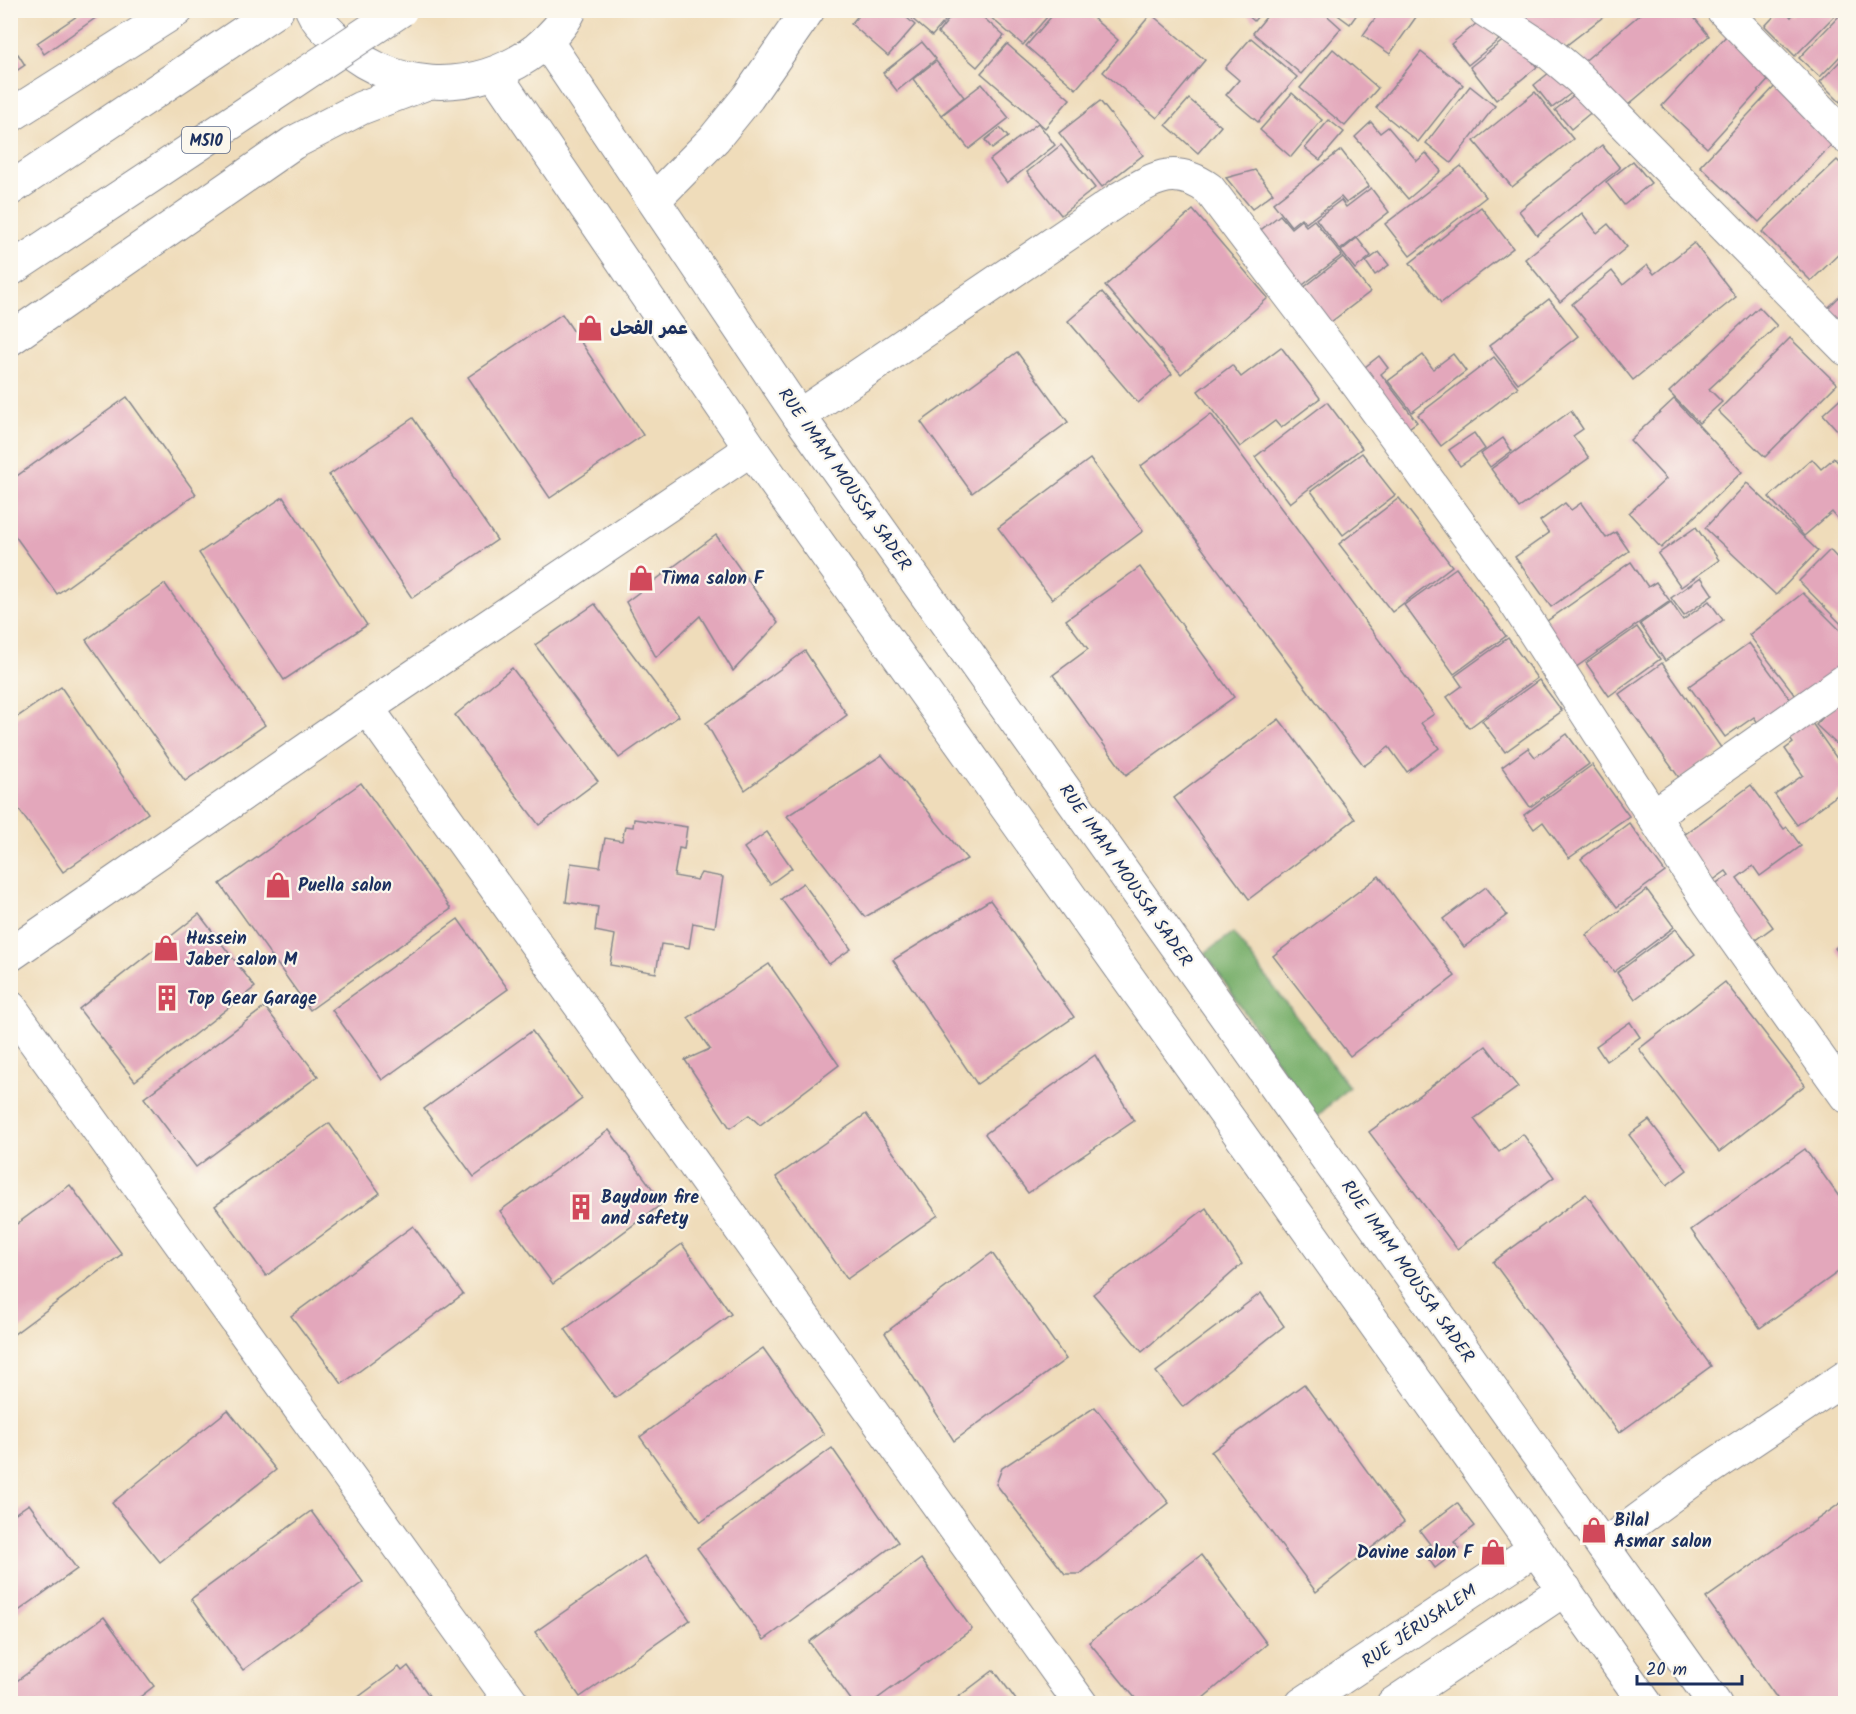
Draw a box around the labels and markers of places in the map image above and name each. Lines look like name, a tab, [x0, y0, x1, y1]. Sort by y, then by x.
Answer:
shop icon: عمر الفحل	[575, 313, 605, 343]
place label: عمر الفحل	[610, 315, 688, 344]
shop icon: Tima salon F	[626, 563, 656, 593]
place label: Tima salon F	[661, 565, 765, 594]
shop icon: Puella salon	[263, 870, 293, 900]
place label: Puella salon	[298, 872, 392, 901]
place label: Hussein Jaber salon M	[186, 925, 298, 975]
shop icon: Hussein Jaber salon M	[151, 933, 181, 963]
building icon: Top Gear Garage	[152, 983, 182, 1013]
place label: Top Gear Garage	[187, 985, 317, 1014]
place label: Baydoun fire and safety	[601, 1184, 699, 1234]
building icon: Baydoun fire and safety	[566, 1192, 596, 1222]
place label: Bilal Asmar salon	[1614, 1507, 1712, 1557]
shop icon: Bilal Asmar salon	[1579, 1515, 1609, 1545]
shop icon: Davine salon F	[1478, 1537, 1508, 1567]
place label: Davine salon F	[1357, 1539, 1474, 1568]

